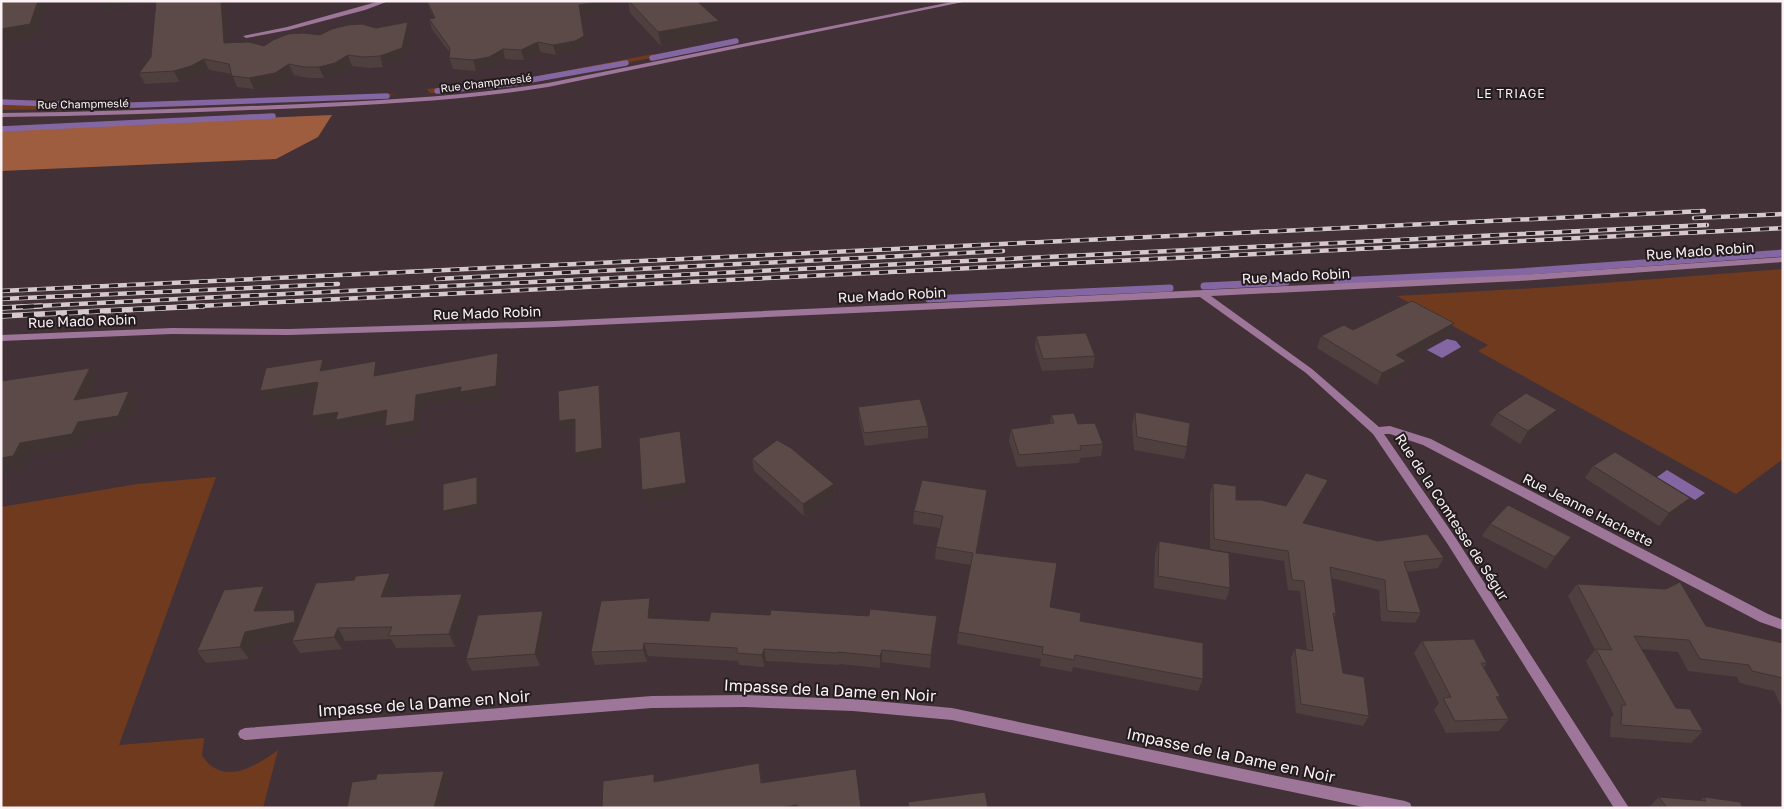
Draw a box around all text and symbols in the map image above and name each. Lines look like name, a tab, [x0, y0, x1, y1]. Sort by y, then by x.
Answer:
street label: Rue Champmeslé	[440, 70, 532, 95]
district label: LE TRIAGE	[1476, 86, 1546, 101]
street label: Rue Champmeslé	[37, 96, 129, 111]
street label: Rue Mado Robin	[1645, 238, 1755, 263]
street label: Rue Mado Robin	[1241, 264, 1351, 287]
street label: Rue Mado Robin	[837, 283, 947, 306]
street label: Rue Mado Robin	[432, 302, 542, 323]
street label: Rue Mado Robin	[27, 310, 137, 331]
street label: Rue de la Comtesse de Ségur	[1392, 430, 1513, 604]
street label: Rue Jeanne Hachette	[1520, 469, 1656, 550]
street label: Impasse de la Dame en Noir	[723, 674, 937, 706]
street label: Impasse de la Dame en Noir	[317, 686, 531, 720]
street label: Impasse de la Dame en Noir	[1125, 723, 1337, 787]

